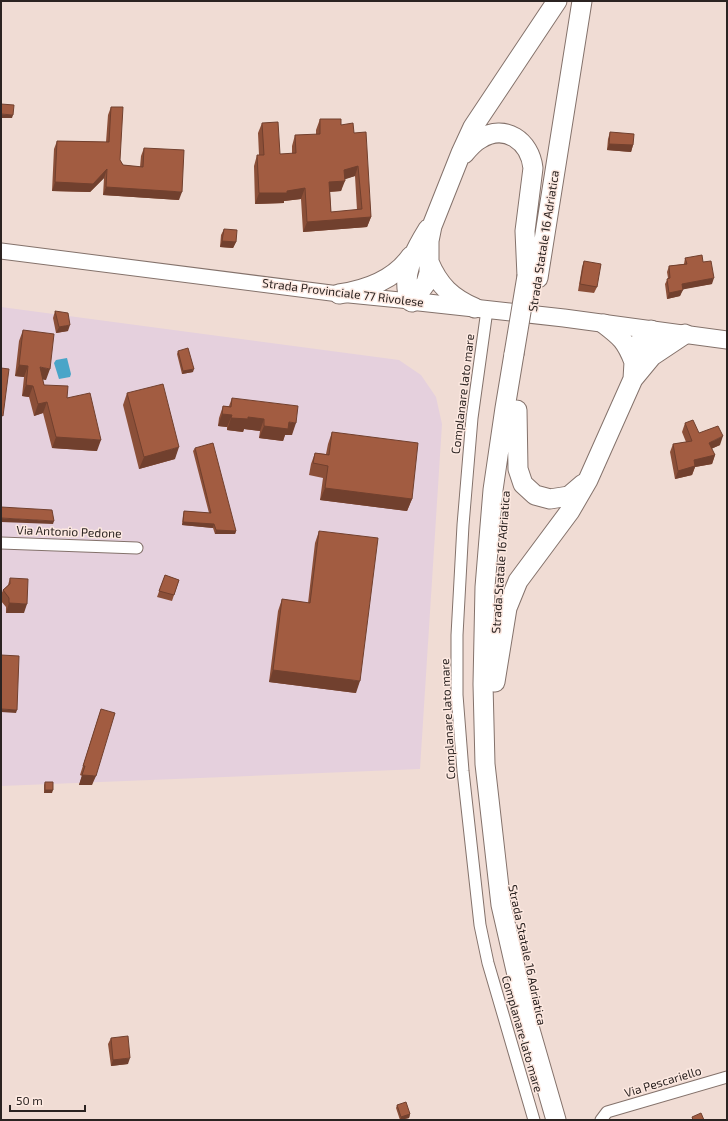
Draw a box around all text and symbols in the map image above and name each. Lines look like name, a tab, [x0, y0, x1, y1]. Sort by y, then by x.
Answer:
street label: Strada Statale 16 Adriatica	[525, 169, 561, 313]
street label: Strada Provinciale 77 Rivolese	[262, 275, 425, 309]
street label: Complanare lato mare	[448, 333, 476, 455]
street label: Strada Statale 16 Adriatica	[488, 490, 512, 634]
street label: Via Antonio Pedone	[16, 522, 122, 540]
street label: Complanare lato mare	[437, 658, 457, 780]
street label: Strada Statale 16 Adriatica	[506, 883, 550, 1026]
street label: Complanare lato mare	[500, 974, 546, 1094]
street label: Via Pescariello	[623, 1063, 703, 1099]
scale bar	[10, 1087, 85, 1113]
text: 50 m	[16, 1093, 43, 1107]

